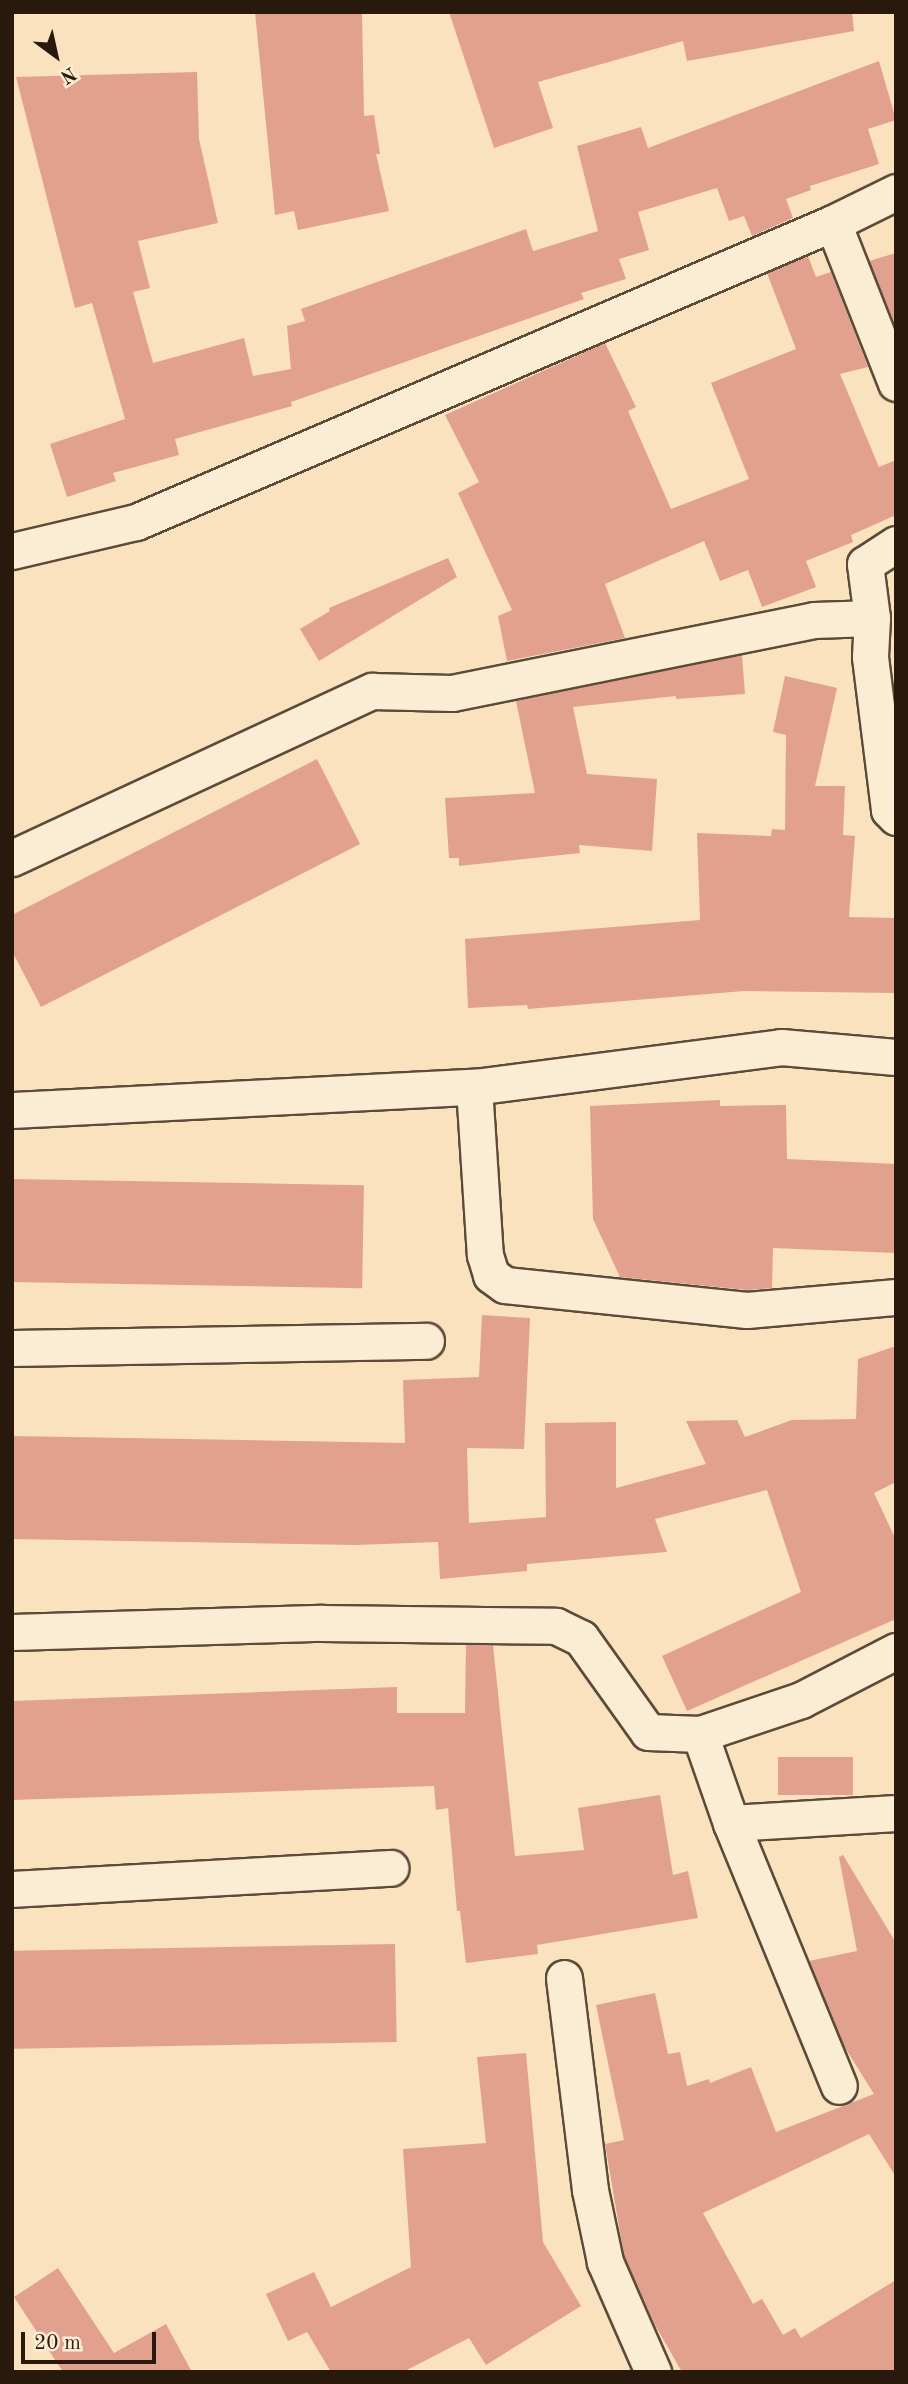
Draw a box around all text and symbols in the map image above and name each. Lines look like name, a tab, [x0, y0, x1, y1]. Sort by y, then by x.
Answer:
north arrow	[21, 21, 91, 91]
text: N	[56, 62, 79, 86]
scale bar	[24, 2318, 159, 2362]
text: 20 m	[34, 2333, 81, 2354]

